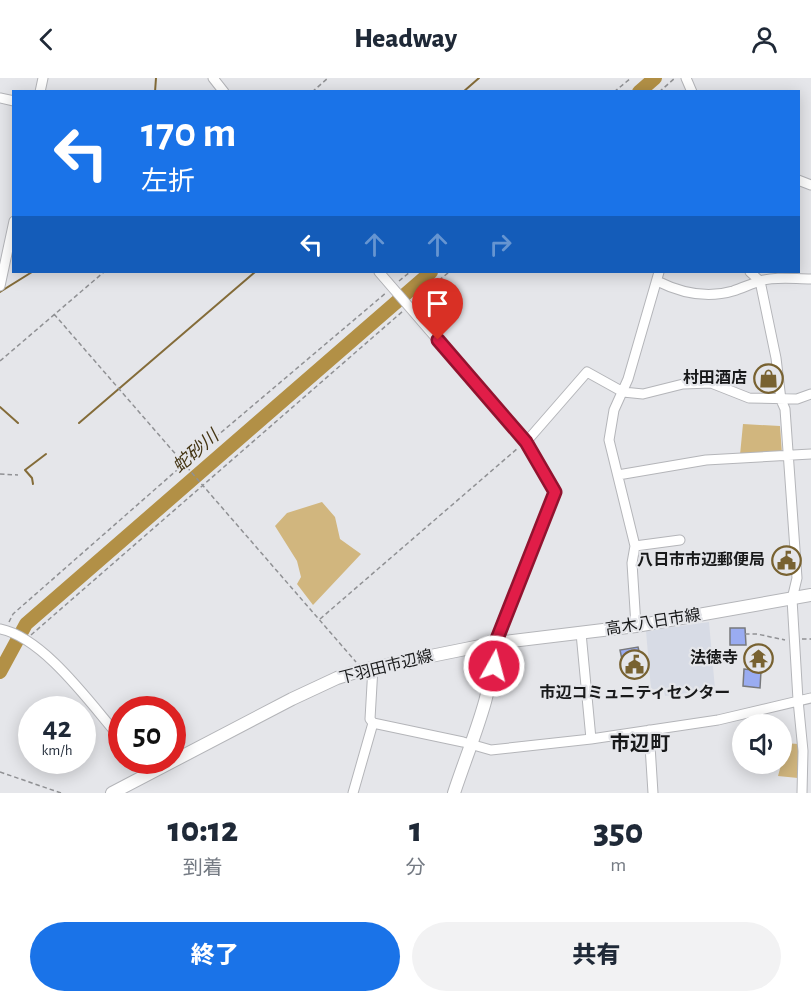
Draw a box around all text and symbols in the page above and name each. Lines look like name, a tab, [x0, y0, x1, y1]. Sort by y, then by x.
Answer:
icon: back	[30, 23, 63, 56]
icon: person	[748, 23, 781, 56]
text: Headway	[354, 25, 457, 52]
text: 170 m	[141, 112, 236, 154]
icon: left	[42, 114, 120, 192]
text: 左折	[141, 168, 195, 195]
icon: left	[295, 228, 328, 261]
icon: ahead	[358, 228, 391, 261]
icon: ahead	[421, 228, 454, 261]
icon: right	[484, 228, 517, 261]
pin	[412, 278, 463, 340]
icon: arrive	[421, 287, 454, 320]
shop icon: 村田酒店	[752, 362, 784, 394]
place label: 村田酒店	[683, 368, 747, 386]
water label: 蛇砂川	[168, 425, 224, 477]
public building icon: 八日市市辺郵便局	[770, 544, 802, 576]
place label: 八日市市辺郵便局	[637, 551, 765, 568]
street label: 高木八日市線	[604, 606, 702, 637]
position arrow	[462, 634, 526, 698]
temple icon: 法徳寺	[743, 642, 775, 674]
street label: 下羽田市辺線	[337, 647, 435, 686]
public building icon: 市辺コミュニティセンター	[619, 649, 651, 681]
place label: 法徳寺	[690, 649, 738, 666]
place label: 市辺コミュニティセンター	[539, 684, 731, 701]
speed limit sign: 50	[108, 696, 186, 774]
text: 42	[42, 713, 72, 743]
map controls	[732, 714, 792, 774]
button: sound	[732, 714, 792, 774]
district label: 市辺町	[610, 733, 670, 754]
text: km/h	[42, 743, 72, 758]
text: 10:12	[168, 812, 238, 848]
text: 1	[409, 812, 422, 848]
text: 350	[593, 814, 643, 850]
text: m	[610, 855, 626, 875]
text: 到着	[183, 858, 223, 878]
text: 分	[406, 858, 426, 878]
button: 終了	[30, 922, 400, 991]
button: 共有	[412, 922, 781, 991]

